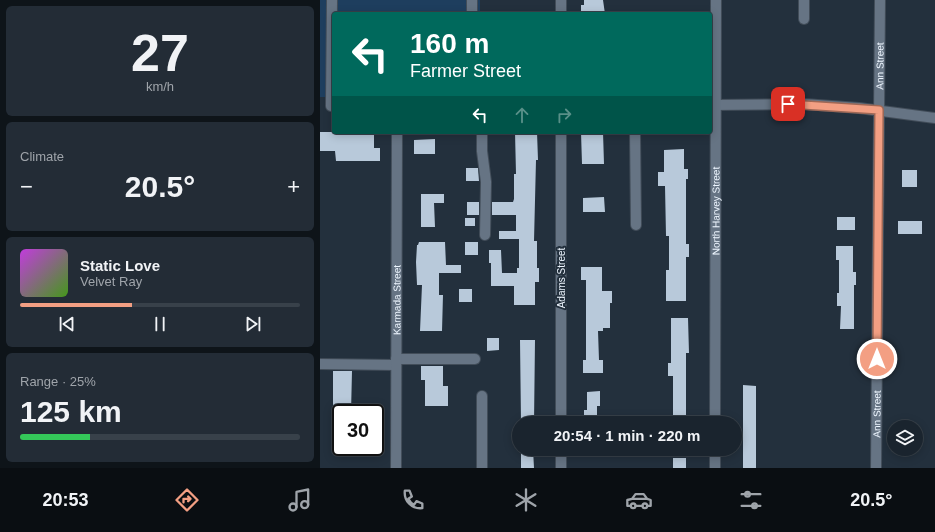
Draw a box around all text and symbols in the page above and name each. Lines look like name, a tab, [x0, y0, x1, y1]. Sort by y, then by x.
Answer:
text: 27	[131, 24, 189, 82]
icon: left	[344, 28, 396, 80]
text: 160 m	[410, 28, 489, 59]
street label: Ann Street	[874, 42, 885, 90]
text: Farmer Street	[410, 61, 521, 81]
text: km/h	[146, 79, 174, 94]
pin	[771, 87, 805, 121]
icon: arrive	[777, 93, 799, 115]
icon: left	[469, 104, 491, 126]
icon: ahead	[511, 104, 533, 126]
icon: right	[553, 104, 575, 126]
text: Climate	[20, 149, 64, 164]
street label: North Harvey Street	[710, 167, 721, 255]
text: 20.5°	[125, 170, 195, 203]
text: −	[20, 174, 33, 199]
text: +	[287, 174, 300, 199]
street label: Adams Street	[556, 247, 567, 308]
text: Static Love	[80, 257, 160, 274]
street label: Karmada Street	[391, 265, 402, 335]
text: Velvet Ray	[80, 274, 142, 289]
icon: previous	[56, 313, 78, 335]
icon: pause	[149, 313, 171, 335]
icon: next	[242, 313, 264, 335]
position arrow	[856, 338, 898, 380]
text: Range · 25%	[20, 374, 96, 389]
street label: Ann Street	[871, 390, 882, 438]
text: 125 km	[20, 395, 122, 428]
speed limit sign: 30	[332, 404, 384, 456]
map controls	[887, 420, 923, 456]
button: layers	[887, 420, 923, 456]
text: 20:54 · 1 min · 220 m	[554, 427, 700, 444]
icon: directions	[173, 486, 201, 514]
icon: music	[286, 486, 314, 514]
icon: phone	[399, 486, 427, 514]
icon: climate	[512, 486, 540, 514]
icon: car	[625, 486, 653, 514]
icon: filters	[737, 486, 765, 514]
text: 20:53	[42, 490, 88, 510]
text: 20.5°	[850, 490, 892, 510]

